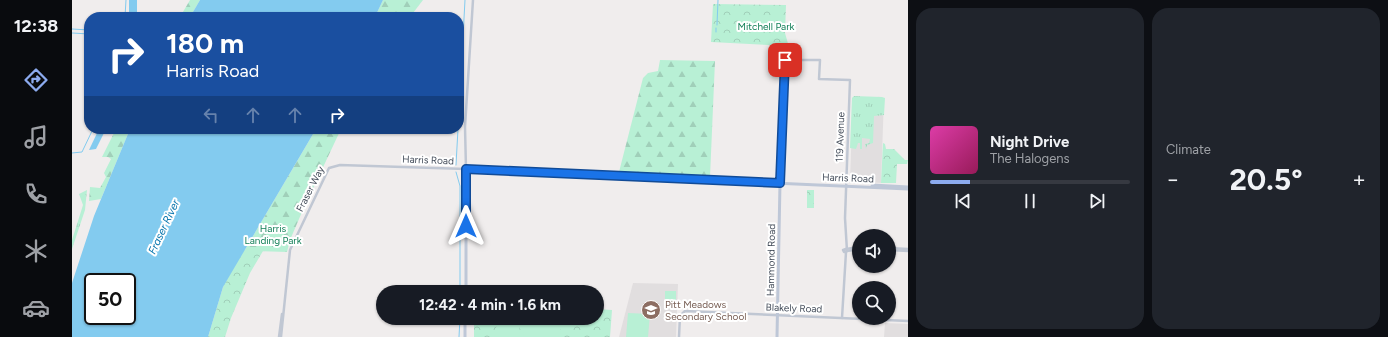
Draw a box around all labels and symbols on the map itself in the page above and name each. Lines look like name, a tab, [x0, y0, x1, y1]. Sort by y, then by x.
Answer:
park label: Mitchell Park	[738, 20, 795, 33]
pin	[768, 43, 802, 77]
street label: 119 Avenue	[833, 111, 847, 162]
street label: Harris Road	[402, 153, 454, 167]
street label: Fraser Way	[293, 163, 327, 214]
street label: Harris Road	[822, 171, 874, 185]
water label: Fraser River	[146, 197, 183, 256]
position arrow	[445, 205, 487, 247]
park label: Harris Landing Park	[245, 222, 302, 247]
street label: Hammond Road	[764, 224, 778, 296]
speed limit sign: 50	[84, 273, 136, 325]
place label: Pitt Meadows Secondary School	[665, 298, 746, 323]
school or university icon: Pitt Meadows Secondary School	[640, 299, 662, 321]
street label: Blakely Road	[766, 301, 823, 315]

